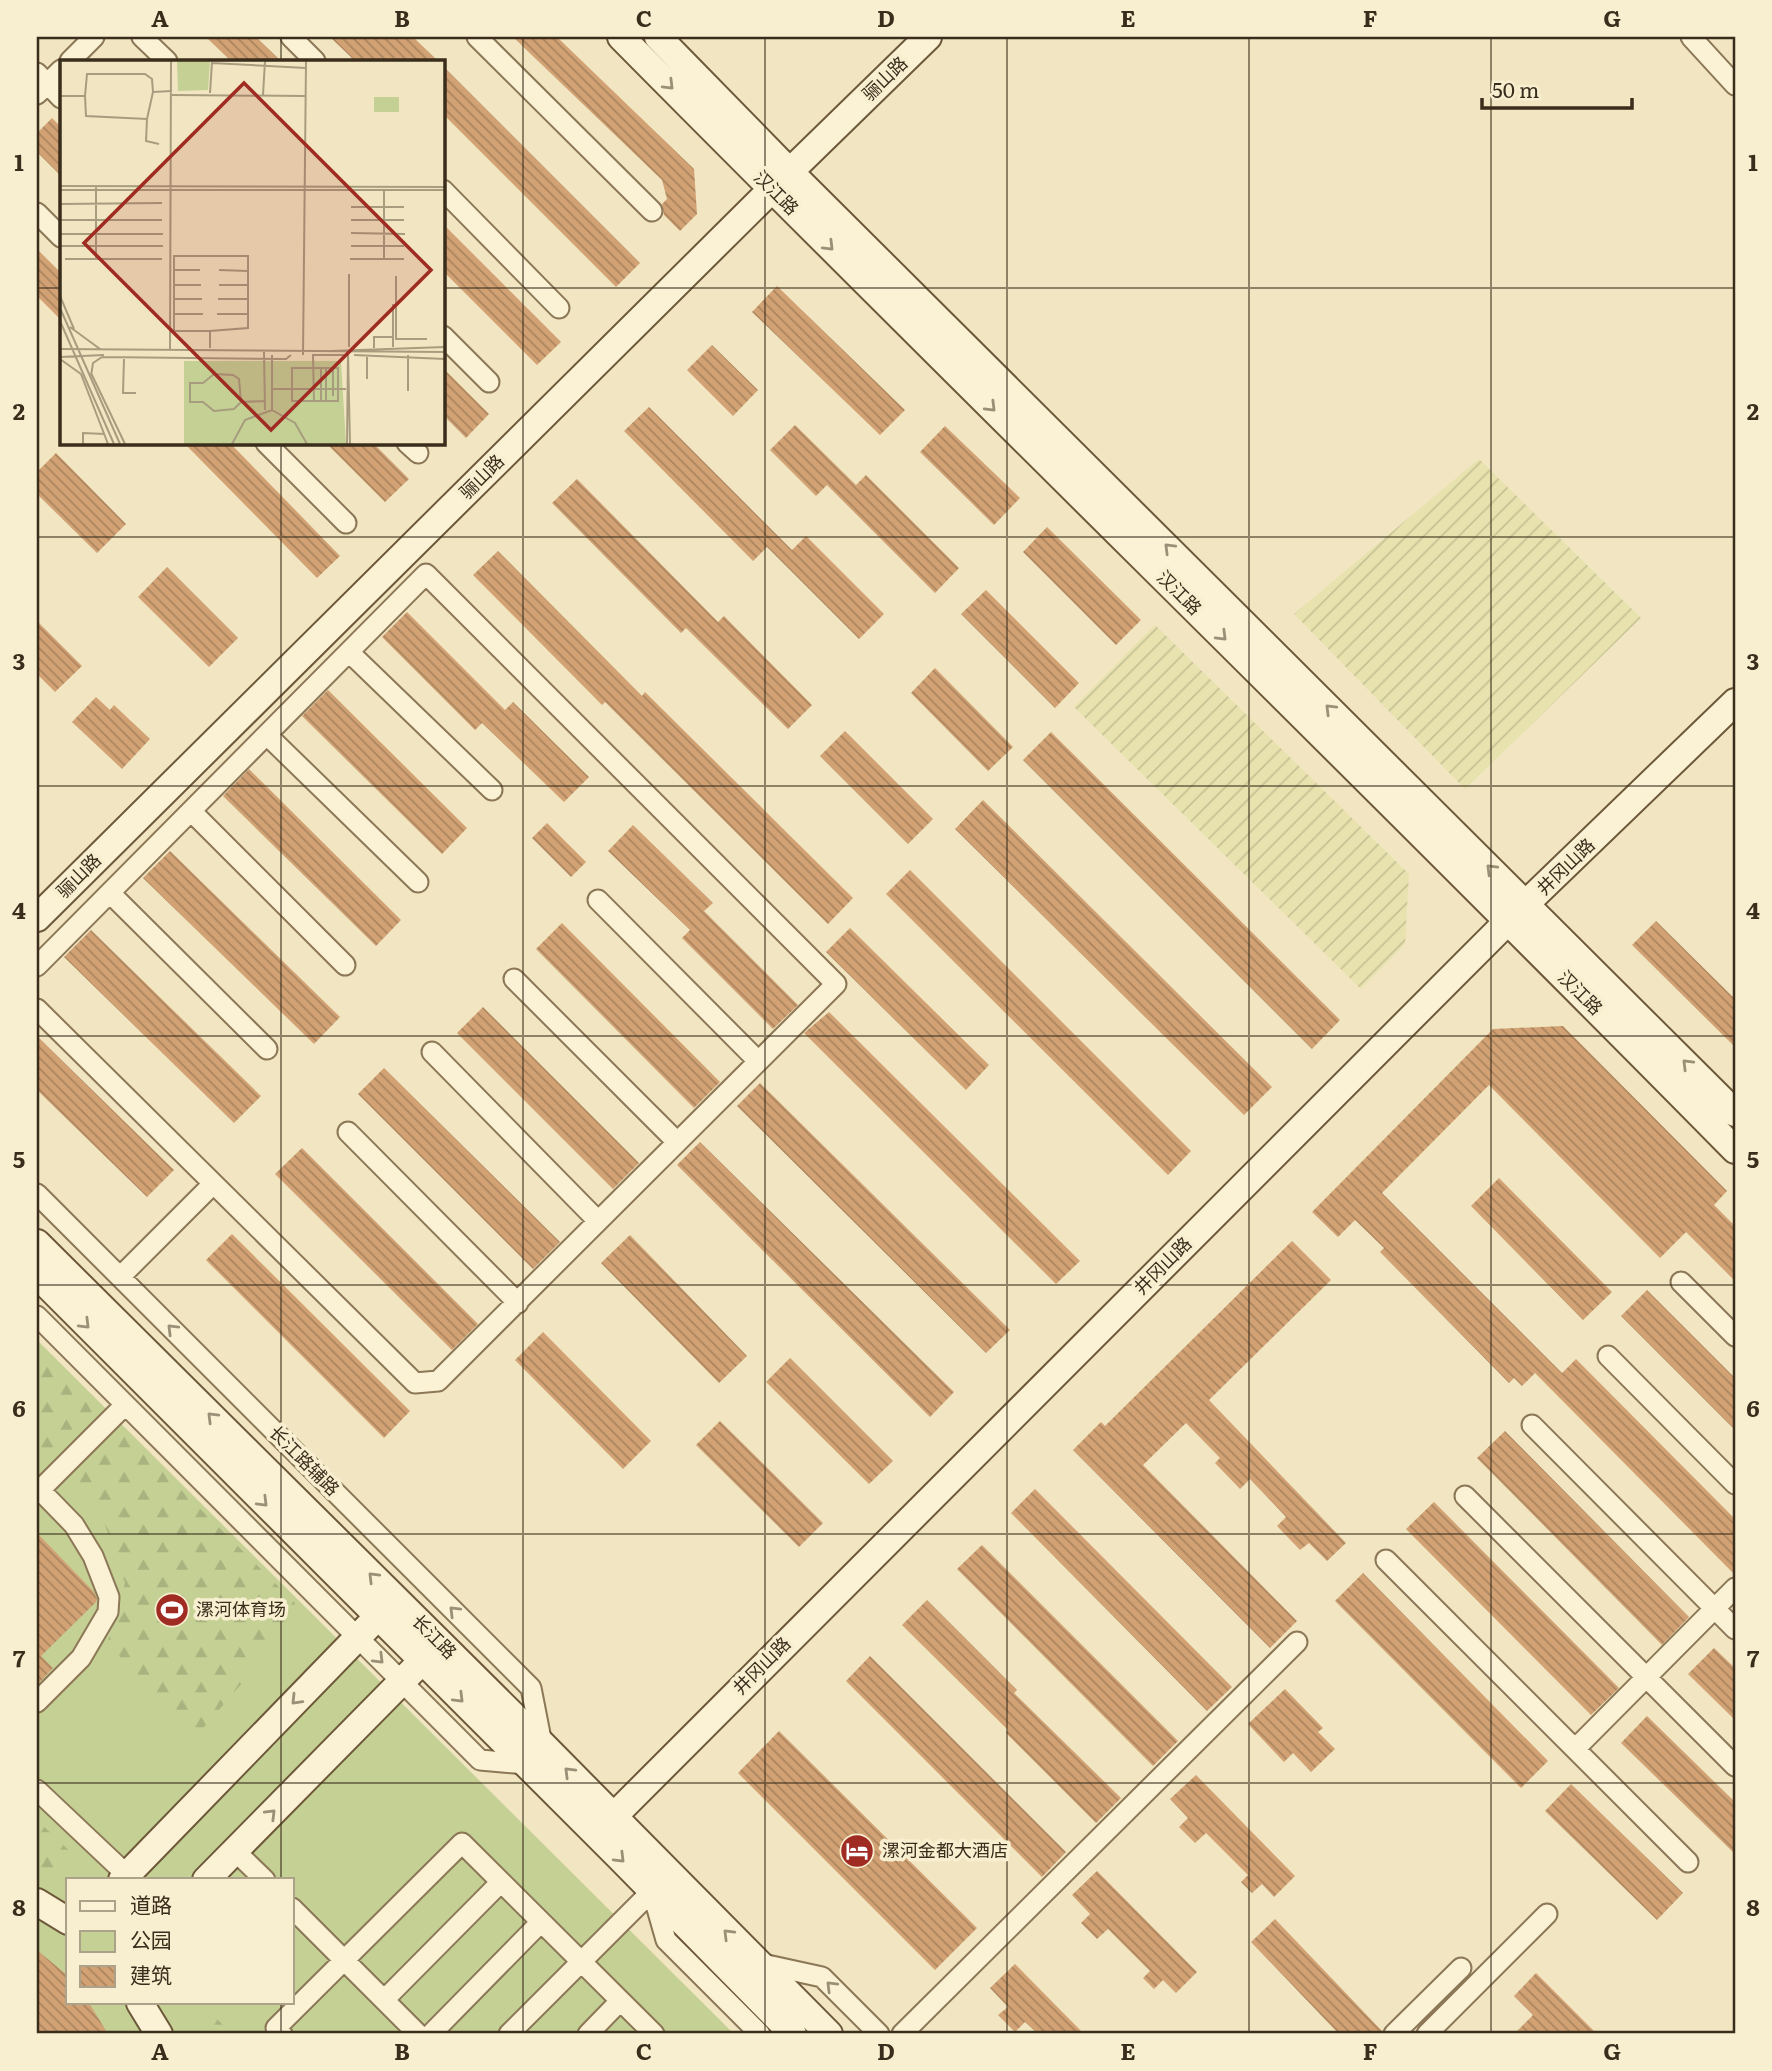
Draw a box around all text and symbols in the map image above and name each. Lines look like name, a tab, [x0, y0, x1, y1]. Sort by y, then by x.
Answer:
text: A	[151, 0, 169, 34]
text: B	[394, 0, 410, 34]
text: C	[636, 0, 652, 34]
text: D	[877, 0, 895, 34]
text: E	[1120, 0, 1136, 34]
text: F	[1363, 0, 1378, 34]
text: G	[1603, 0, 1621, 34]
street label: 骊山路	[855, 49, 913, 106]
inset map	[60, 60, 444, 444]
scale bar	[1482, 66, 1632, 110]
text: 50 m	[1492, 73, 1539, 104]
one-way arrow	[661, 77, 674, 90]
text: 1	[14, 144, 24, 178]
text: 1	[1748, 144, 1758, 178]
street label: 汉江路	[748, 163, 806, 221]
one-way arrow	[821, 238, 834, 251]
text: 2	[13, 393, 25, 427]
text: 2	[1747, 393, 1759, 427]
one-way arrow	[983, 398, 996, 411]
street label: 骊山路	[452, 447, 510, 505]
one-way arrow	[1164, 544, 1177, 557]
street label: 汉江路	[1151, 563, 1209, 621]
one-way arrow	[1214, 628, 1226, 640]
text: 3	[13, 643, 25, 677]
text: 3	[1747, 643, 1759, 677]
one-way arrow	[1325, 704, 1338, 717]
street label: 井冈山路	[1530, 831, 1600, 901]
street label: 骊山路	[49, 846, 107, 904]
one-way arrow	[1487, 864, 1500, 877]
text: 4	[12, 892, 26, 926]
text: 4	[1746, 892, 1760, 926]
street label: 汉江路	[1552, 963, 1610, 1021]
one-way arrow	[1682, 1060, 1695, 1073]
text: 5	[13, 1141, 25, 1175]
text: 5	[1747, 1141, 1759, 1175]
street label: 井冈山路	[1127, 1230, 1197, 1300]
one-way arrow	[77, 1315, 90, 1328]
one-way arrow	[168, 1325, 180, 1337]
text: 6	[12, 1390, 26, 1424]
text: 6	[1746, 1390, 1760, 1424]
one-way arrow	[207, 1412, 220, 1425]
street label: 长江路辅路	[264, 1419, 346, 1501]
one-way arrow	[255, 1494, 267, 1506]
one-way arrow	[369, 1572, 382, 1585]
sports icon: 漯河体育场	[153, 1591, 191, 1629]
place label: 漯河体育场	[196, 1595, 286, 1622]
street label: 长江路	[406, 1607, 464, 1665]
one-way arrow	[450, 1607, 462, 1619]
street label: 井冈山路	[726, 1630, 796, 1700]
text: 7	[13, 1640, 26, 1674]
text: 7	[1747, 1640, 1760, 1674]
one-way arrow	[371, 1651, 384, 1664]
one-way arrow	[450, 1689, 463, 1702]
one-way arrow	[291, 1692, 304, 1705]
one-way arrow	[564, 1768, 577, 1781]
one-way arrow	[263, 1810, 276, 1823]
hotel icon: 漯河金都大酒店	[838, 1832, 876, 1870]
place label: 漯河金都大酒店	[882, 1836, 1008, 1863]
one-way arrow	[611, 1850, 624, 1863]
legend	[66, 1878, 294, 2004]
text: 道路	[130, 1888, 172, 1919]
text: 8	[12, 1889, 26, 1923]
text: 8	[1746, 1889, 1760, 1923]
text: 公园	[130, 1923, 172, 1954]
one-way arrow	[724, 1930, 737, 1943]
text: 建筑	[130, 1958, 172, 1989]
one-way arrow	[826, 1981, 839, 1994]
text: A	[151, 2033, 169, 2067]
text: B	[394, 2033, 410, 2067]
text: C	[636, 2033, 652, 2067]
text: D	[877, 2033, 895, 2067]
text: E	[1120, 2033, 1136, 2067]
text: F	[1363, 2033, 1378, 2067]
text: G	[1603, 2033, 1621, 2067]

